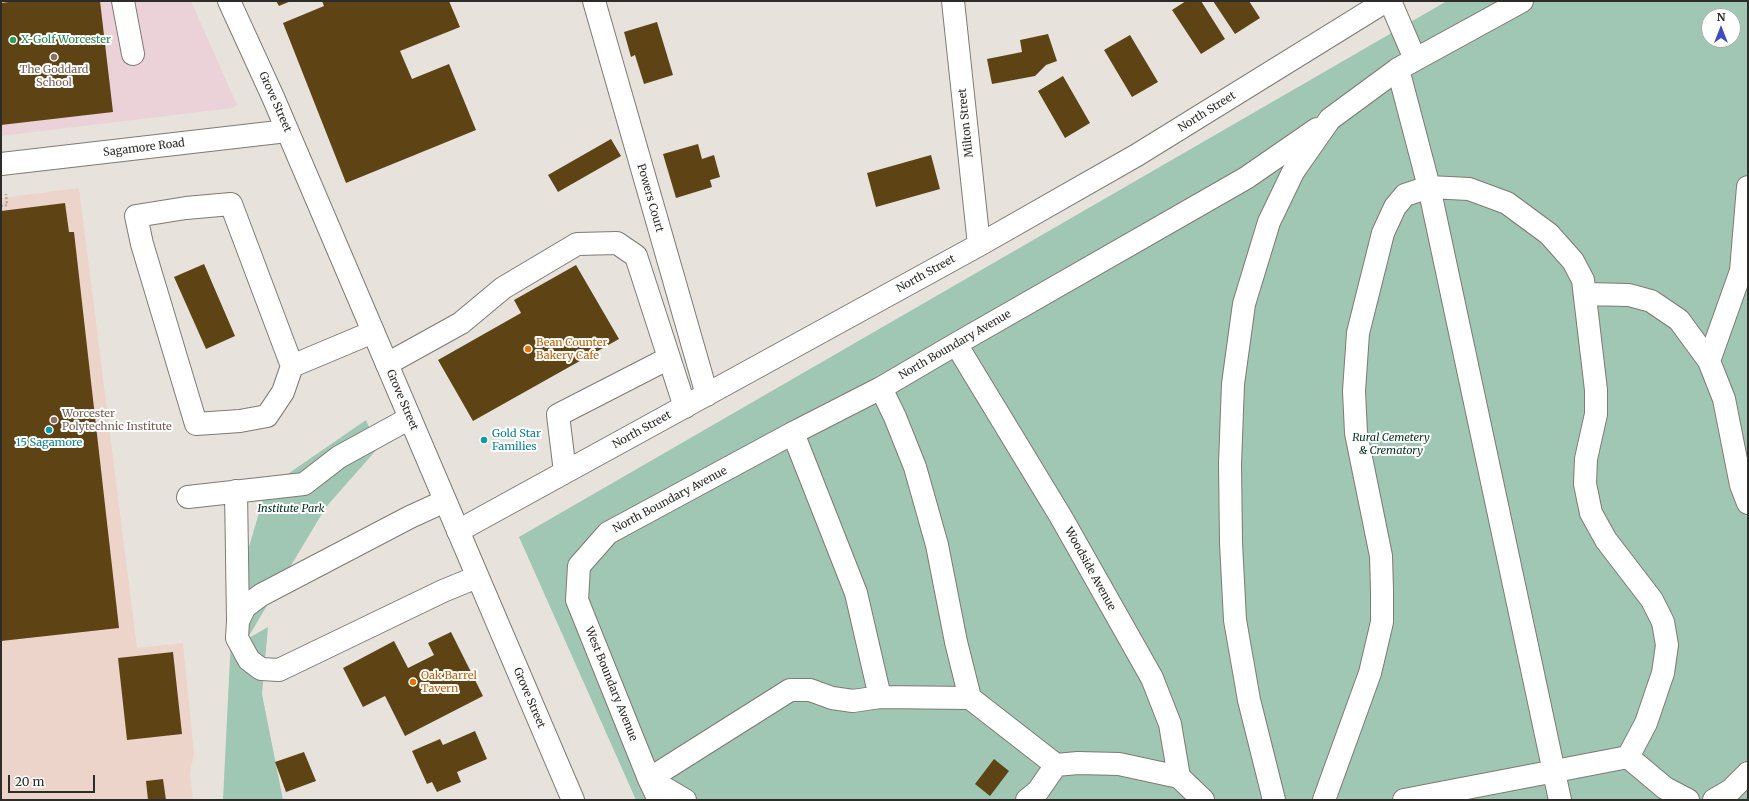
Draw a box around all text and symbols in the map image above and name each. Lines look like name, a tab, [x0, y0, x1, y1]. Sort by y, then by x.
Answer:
north arrow	[1701, 8, 1741, 48]
text: N	[1717, 10, 1725, 24]
place label: X-Golf Worcester	[21, 33, 111, 47]
marker: X-Golf Worcester	[8, 35, 18, 45]
marker: The Goddard School	[49, 52, 59, 62]
place label: The Goddard School	[20, 63, 88, 89]
street label: Grove Street	[256, 70, 294, 134]
street label: Milton Street	[956, 88, 976, 158]
street label: North Street	[1176, 89, 1238, 135]
street label: Sagamore Road	[102, 136, 186, 160]
street label: Powers Court	[634, 162, 666, 234]
street label: North Street	[894, 252, 958, 296]
street label: North Boundary Avenue	[897, 307, 1013, 383]
place label: Bean Counter Bakery Cafe	[536, 336, 607, 362]
marker: Bean Counter Bakery Cafe	[523, 344, 533, 354]
street label: Grove Street	[383, 368, 421, 432]
place label: Worcester Polytechnic Institute	[62, 407, 172, 433]
street label: North Street	[610, 408, 674, 452]
marker: Worcester Polytechnic Institute	[49, 415, 59, 425]
marker: 15 Sagamore	[44, 425, 54, 435]
place label: Gold Star Families	[492, 427, 541, 453]
park label: Rural Cemetery & Crematory	[1352, 431, 1430, 457]
marker: Gold Star Families	[479, 435, 489, 445]
place label: 15 Sagamore	[16, 436, 82, 450]
street label: North Boundary Avenue	[611, 464, 729, 536]
park label: Institute Park	[258, 502, 324, 516]
street label: Woodside Avenue	[1062, 525, 1118, 613]
street label: West Boundary Avenue	[582, 625, 640, 743]
street label: Grove Street	[510, 666, 548, 730]
place label: Oak Barrel Tavern	[421, 669, 477, 695]
marker: Oak Barrel Tavern	[408, 677, 418, 687]
scale bar	[10, 767, 97, 793]
text: 20 m	[15, 774, 44, 789]

